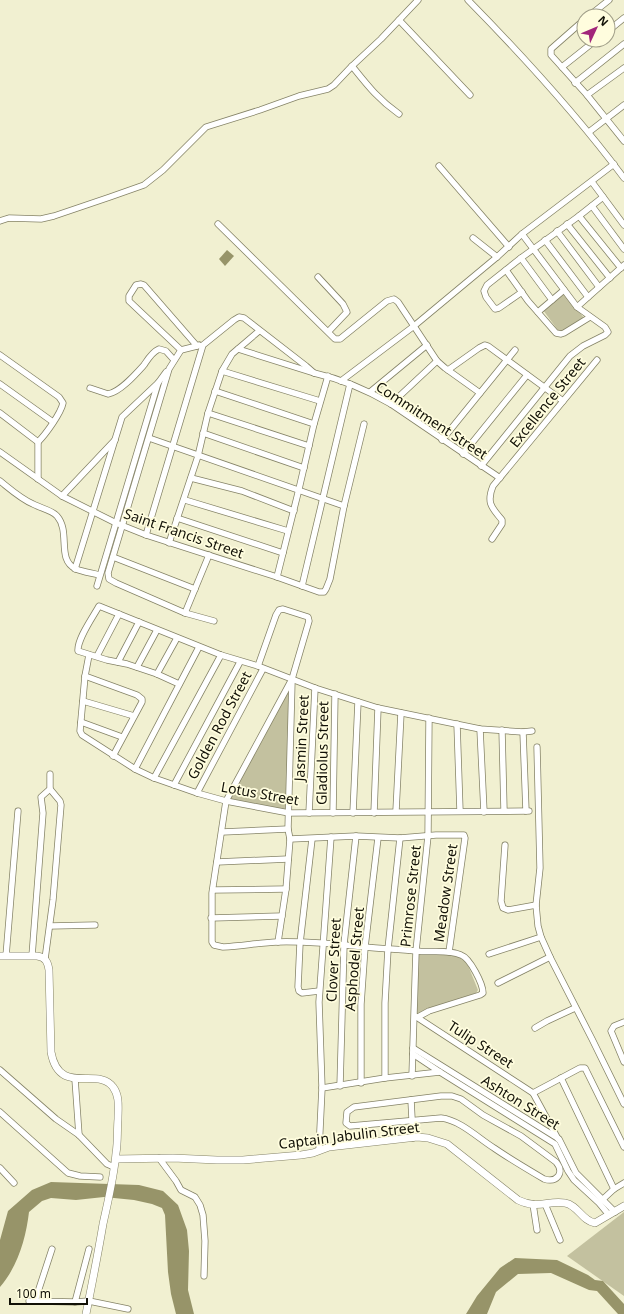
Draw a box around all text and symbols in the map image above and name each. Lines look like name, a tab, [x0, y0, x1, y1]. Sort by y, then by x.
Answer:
north arrow	[576, 8, 616, 48]
text: N	[595, 12, 612, 29]
street label: Excellence Street	[505, 353, 589, 451]
street label: Commitment Street	[372, 377, 492, 463]
street label: Saint Francis Street	[122, 504, 246, 562]
street label: Golden Rod Street	[183, 668, 255, 782]
street label: Jasmin Street	[289, 694, 313, 784]
street label: Gladiolus Street	[312, 701, 332, 805]
street label: Lotus Street	[219, 777, 301, 809]
street label: Meadow Street	[429, 843, 461, 943]
street label: Primrose Street	[395, 844, 425, 948]
street label: Asphodel Street	[340, 906, 368, 1012]
street label: Clover Street	[321, 917, 345, 1003]
street label: Tulip Street	[445, 1016, 517, 1072]
street label: Ashton Street	[478, 1070, 564, 1134]
street label: Captain Jabulin Street	[278, 1117, 420, 1153]
scale bar	[10, 1280, 87, 1306]
text: 100 m	[16, 1285, 51, 1302]

